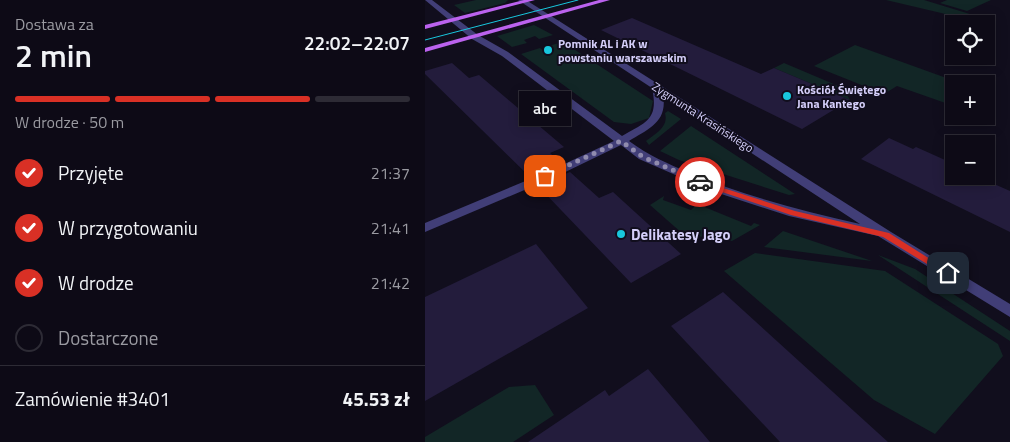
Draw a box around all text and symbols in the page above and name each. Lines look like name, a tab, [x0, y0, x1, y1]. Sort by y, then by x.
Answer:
text: Dostawa za	[15, 12, 94, 36]
map controls	[945, 15, 995, 185]
button: locate	[945, 15, 995, 65]
text: 22:02–22:07	[304, 28, 410, 57]
text: 2 min	[15, 31, 92, 79]
place label: Pomnik AL i AK w powstaniu warszawskim	[558, 34, 687, 67]
marker: Pomnik AL i AK w powstaniu warszawskim	[542, 44, 554, 56]
button: +	[945, 75, 995, 125]
street label: Zygmunta Krasińskiego	[648, 77, 758, 157]
place label: Kościół Świętego Jana Kantego	[797, 80, 886, 113]
marker: Kościół Świętego Jana Kantego	[781, 90, 793, 102]
callout: abc	[519, 91, 571, 126]
text: abc	[533, 96, 557, 120]
text: W drodze · 50 m	[15, 110, 124, 134]
button: −	[945, 135, 995, 185]
pin	[524, 155, 566, 197]
courier	[675, 157, 725, 207]
text: Przyjęte	[58, 158, 124, 187]
icon: check	[15, 159, 43, 187]
text: 21:37	[371, 161, 410, 185]
icon: bag	[531, 162, 559, 190]
icon: car	[686, 168, 714, 196]
text: W przygotowaniu	[58, 213, 198, 242]
icon: check	[15, 214, 43, 242]
text: 21:41	[371, 216, 410, 240]
place label: Delikatesy Jago	[631, 223, 731, 246]
marker: Delikatesy Jago	[615, 228, 627, 240]
pin	[927, 252, 969, 294]
icon: home	[934, 259, 962, 287]
text: W drodze	[58, 268, 134, 297]
icon: check	[15, 269, 43, 297]
text: 21:42	[371, 271, 410, 295]
text: Dostarczone	[58, 323, 158, 352]
text: Zamówienie #3401	[15, 384, 170, 413]
text: 45.53 zł	[343, 384, 410, 413]

